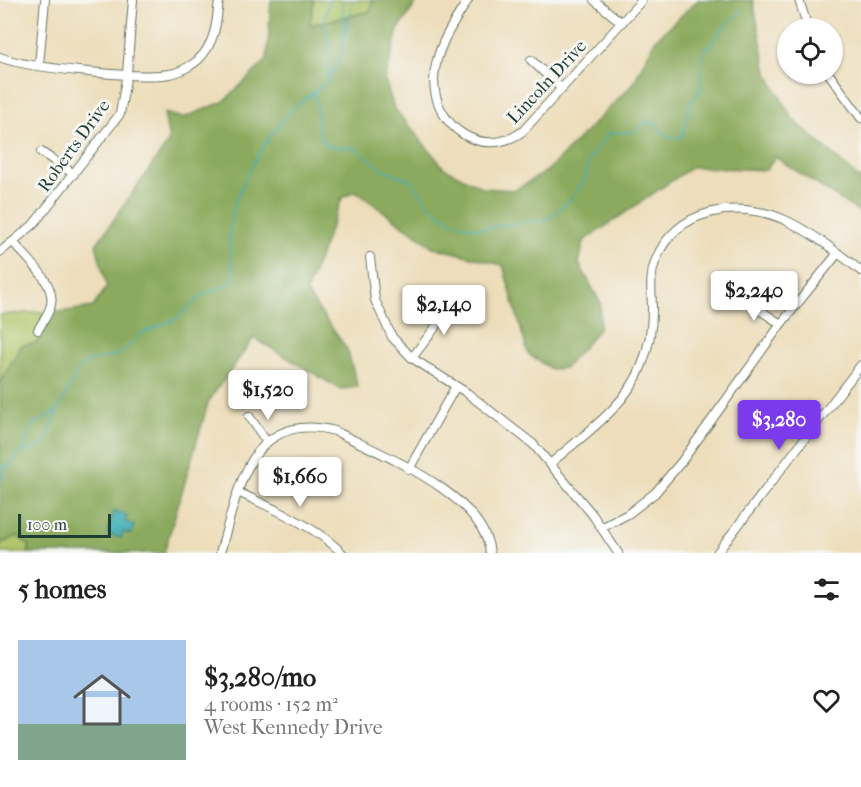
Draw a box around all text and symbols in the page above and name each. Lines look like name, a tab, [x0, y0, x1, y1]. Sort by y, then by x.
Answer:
map controls	[777, 18, 843, 84]
button: locate	[777, 18, 843, 84]
street label: Lincoln Drive	[503, 36, 591, 128]
street label: Roberts Drive	[34, 96, 115, 196]
pin: $2,240	[705, 271, 803, 322]
text: $2,240	[725, 279, 783, 302]
pin: $2,140	[395, 285, 493, 336]
text: $2,140	[416, 293, 472, 316]
pin: $1,520	[219, 370, 317, 421]
text: $1,520	[242, 378, 294, 401]
pin: $3,280	[730, 400, 828, 451]
text: $3,280	[752, 408, 806, 431]
pin: $1,660	[251, 457, 349, 508]
text: $1,660	[273, 465, 327, 488]
scale bar	[18, 511, 111, 538]
text: 100 m	[27, 515, 67, 534]
icon: filters	[810, 573, 843, 606]
text: 5 homes	[18, 574, 106, 605]
text: $3,280/mo	[204, 662, 316, 693]
icon: home	[66, 664, 138, 736]
icon: heart	[810, 684, 843, 717]
text: 4 rooms · 152 m²	[204, 693, 338, 716]
text: West Kennedy Drive	[204, 716, 383, 739]

